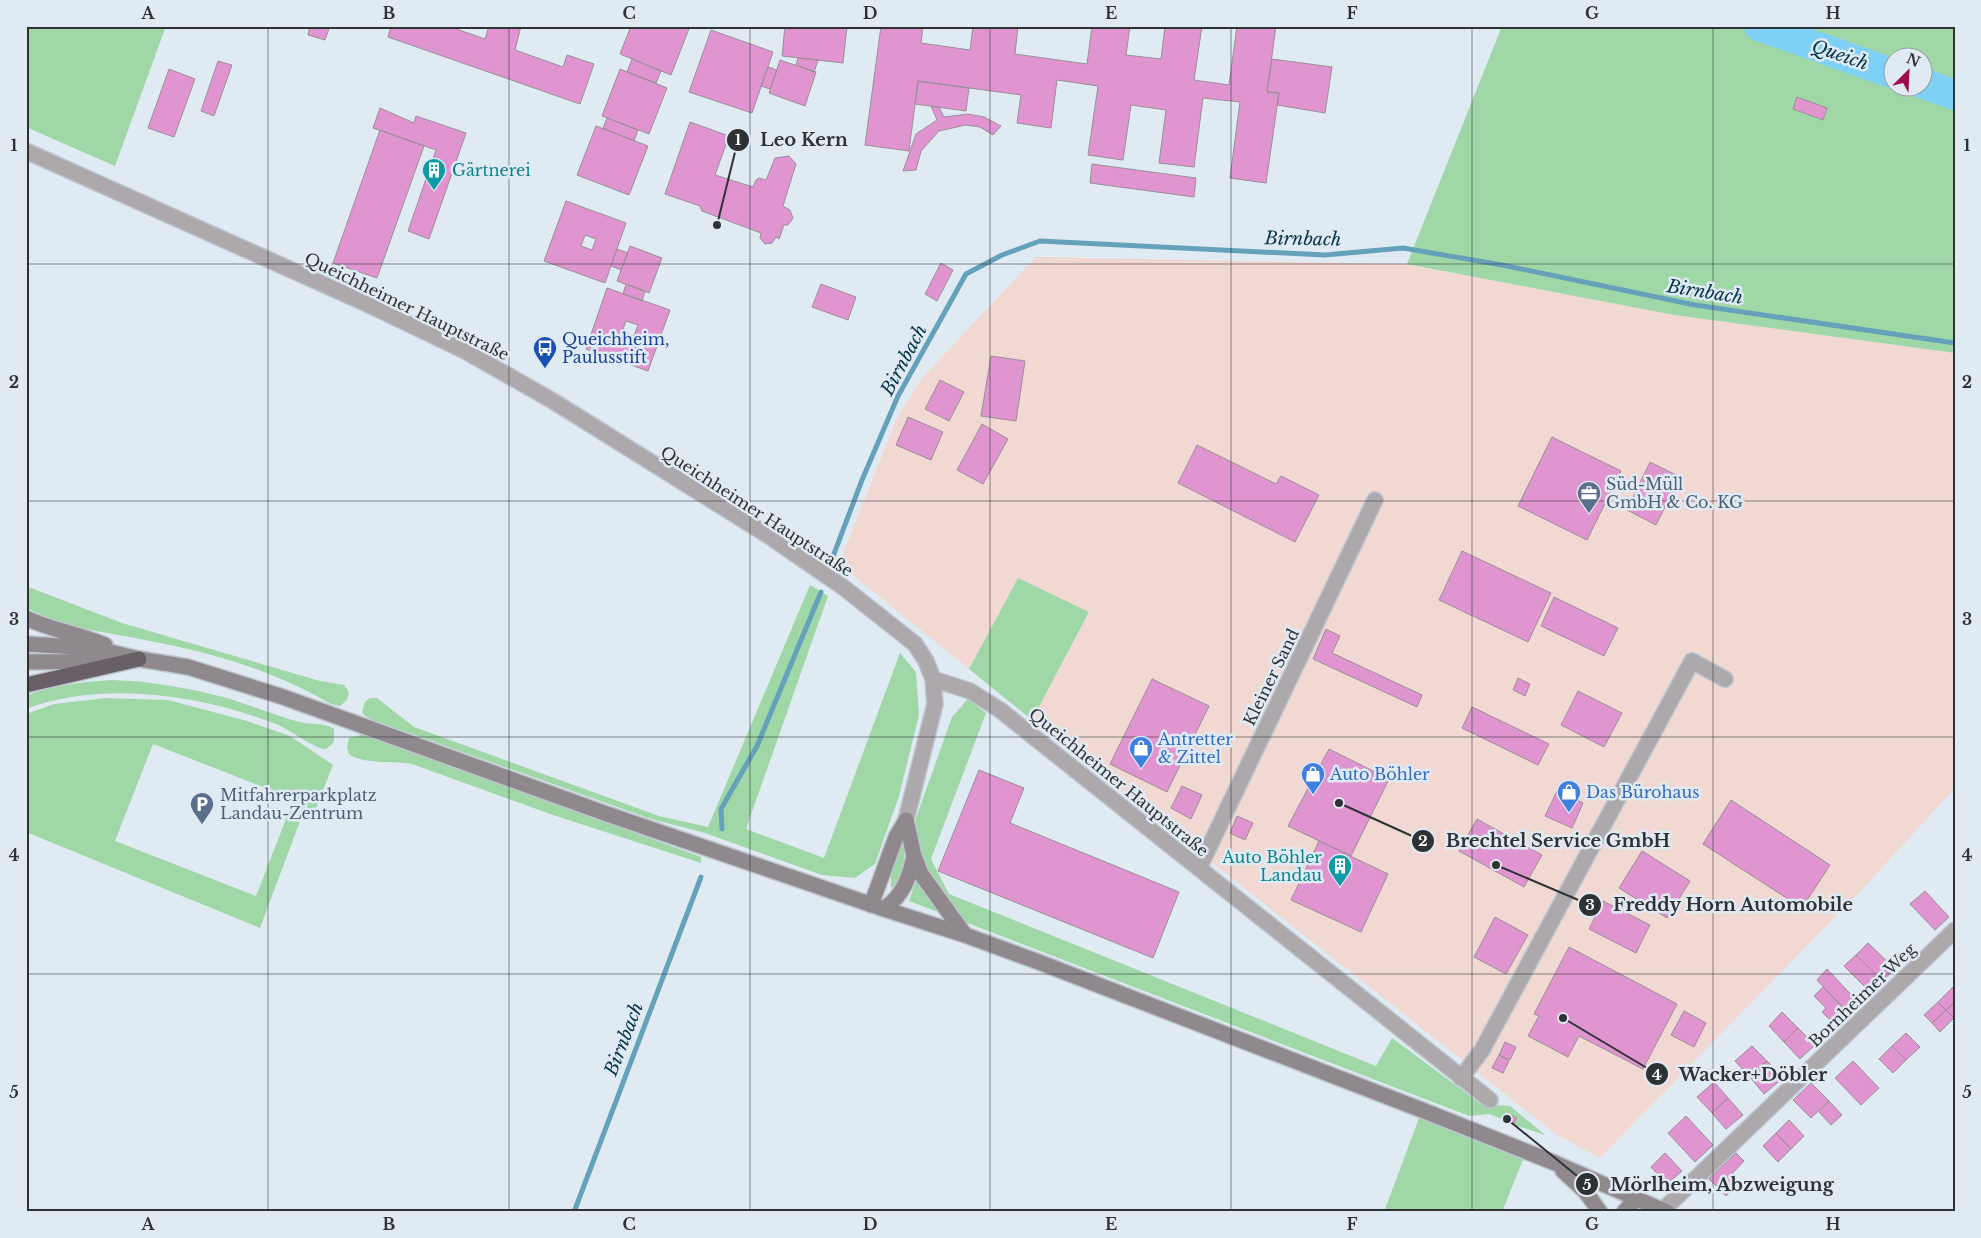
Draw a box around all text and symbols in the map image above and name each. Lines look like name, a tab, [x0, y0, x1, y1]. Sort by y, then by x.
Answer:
text: A	[141, 3, 156, 23]
text: B	[383, 3, 396, 23]
text: C	[622, 3, 636, 23]
text: D	[863, 3, 877, 23]
text: E	[1105, 3, 1117, 23]
text: F	[1346, 3, 1358, 23]
text: G	[1585, 3, 1599, 23]
text: H	[1825, 3, 1841, 23]
water label: Queich	[1809, 35, 1871, 75]
north arrow	[1884, 48, 1934, 98]
text: N	[1904, 49, 1923, 71]
callout: Leo Kern	[725, 123, 858, 156]
text: Leo Kern	[760, 129, 848, 151]
text: 1	[735, 130, 742, 149]
text: 1	[11, 135, 18, 155]
text: 1	[1964, 135, 1971, 155]
building icon: Gärtnerei	[421, 157, 447, 191]
place label: Gärtnerei	[452, 160, 531, 180]
water label: Birnbach	[1263, 227, 1342, 251]
street label: Queichheimer Hauptstraße	[301, 248, 513, 364]
water label: Birnbach	[1664, 275, 1745, 309]
water label: Birnbach	[876, 321, 932, 400]
place label: Queichheim, Paulusstift	[562, 329, 669, 367]
bus stop icon: Queichheim, Paulusstift	[532, 335, 558, 369]
text: 2	[9, 372, 19, 392]
text: 2	[1962, 372, 1972, 392]
street label: Queichheimer Hauptstraße	[657, 441, 857, 581]
place label: Süd-Müll GmbH & Co. KG	[1606, 474, 1743, 512]
office icon: Süd-Müll GmbH & Co. KG	[1576, 480, 1602, 514]
text: 3	[9, 609, 19, 629]
text: 3	[1962, 609, 1972, 629]
street label: Kleiner Sand	[1239, 625, 1303, 729]
street label: Queichheimer Hauptstraße	[1025, 703, 1213, 861]
place label: Antretter & Zittel	[1157, 729, 1233, 767]
shop icon: Antretter & Zittel	[1128, 735, 1154, 769]
shop icon: Auto Böhler	[1300, 761, 1326, 795]
place label: Auto Böhler	[1329, 764, 1430, 784]
shop icon: Das Bürohaus	[1556, 779, 1582, 813]
place label: Das Bürohaus	[1586, 782, 1699, 802]
place label: Mitfahrerparkplatz Landau-Zentrum	[220, 785, 377, 823]
parking icon: Mitfahrerparkplatz Landau-Zentrum	[189, 791, 215, 825]
callout: Brechtel Service GmbH	[1411, 824, 1680, 857]
text: Brechtel Service GmbH	[1446, 830, 1670, 852]
text: 2	[1418, 831, 1428, 850]
text: 4	[9, 845, 19, 865]
text: 4	[1962, 845, 1972, 865]
place label: Auto Böhler Landau	[1221, 847, 1322, 885]
building icon: Auto Böhler Landau	[1327, 853, 1353, 887]
callout: Freddy Horn Automobile	[1578, 888, 1864, 921]
text: Freddy Horn Automobile	[1613, 894, 1853, 916]
text: 3	[1585, 895, 1595, 914]
street label: Bornheimer Weg	[1804, 939, 1920, 1051]
water label: Birnbach	[600, 999, 648, 1080]
callout: Wacker+Döbler	[1644, 1058, 1838, 1091]
text: Wacker+Döbler	[1678, 1064, 1827, 1086]
text: 4	[1652, 1065, 1662, 1084]
text: 5	[9, 1082, 19, 1102]
text: 5	[1962, 1082, 1972, 1102]
callout: Mörlheim, Abzweigung	[1575, 1168, 1844, 1201]
text: Mörlheim, Abzweigung	[1610, 1174, 1835, 1196]
text: 5	[1583, 1175, 1592, 1194]
text: A	[141, 1214, 156, 1234]
text: B	[383, 1214, 396, 1234]
text: C	[622, 1214, 636, 1234]
text: D	[863, 1214, 877, 1234]
text: E	[1105, 1214, 1117, 1234]
text: F	[1346, 1214, 1358, 1234]
text: G	[1585, 1214, 1599, 1234]
text: H	[1825, 1214, 1841, 1234]

